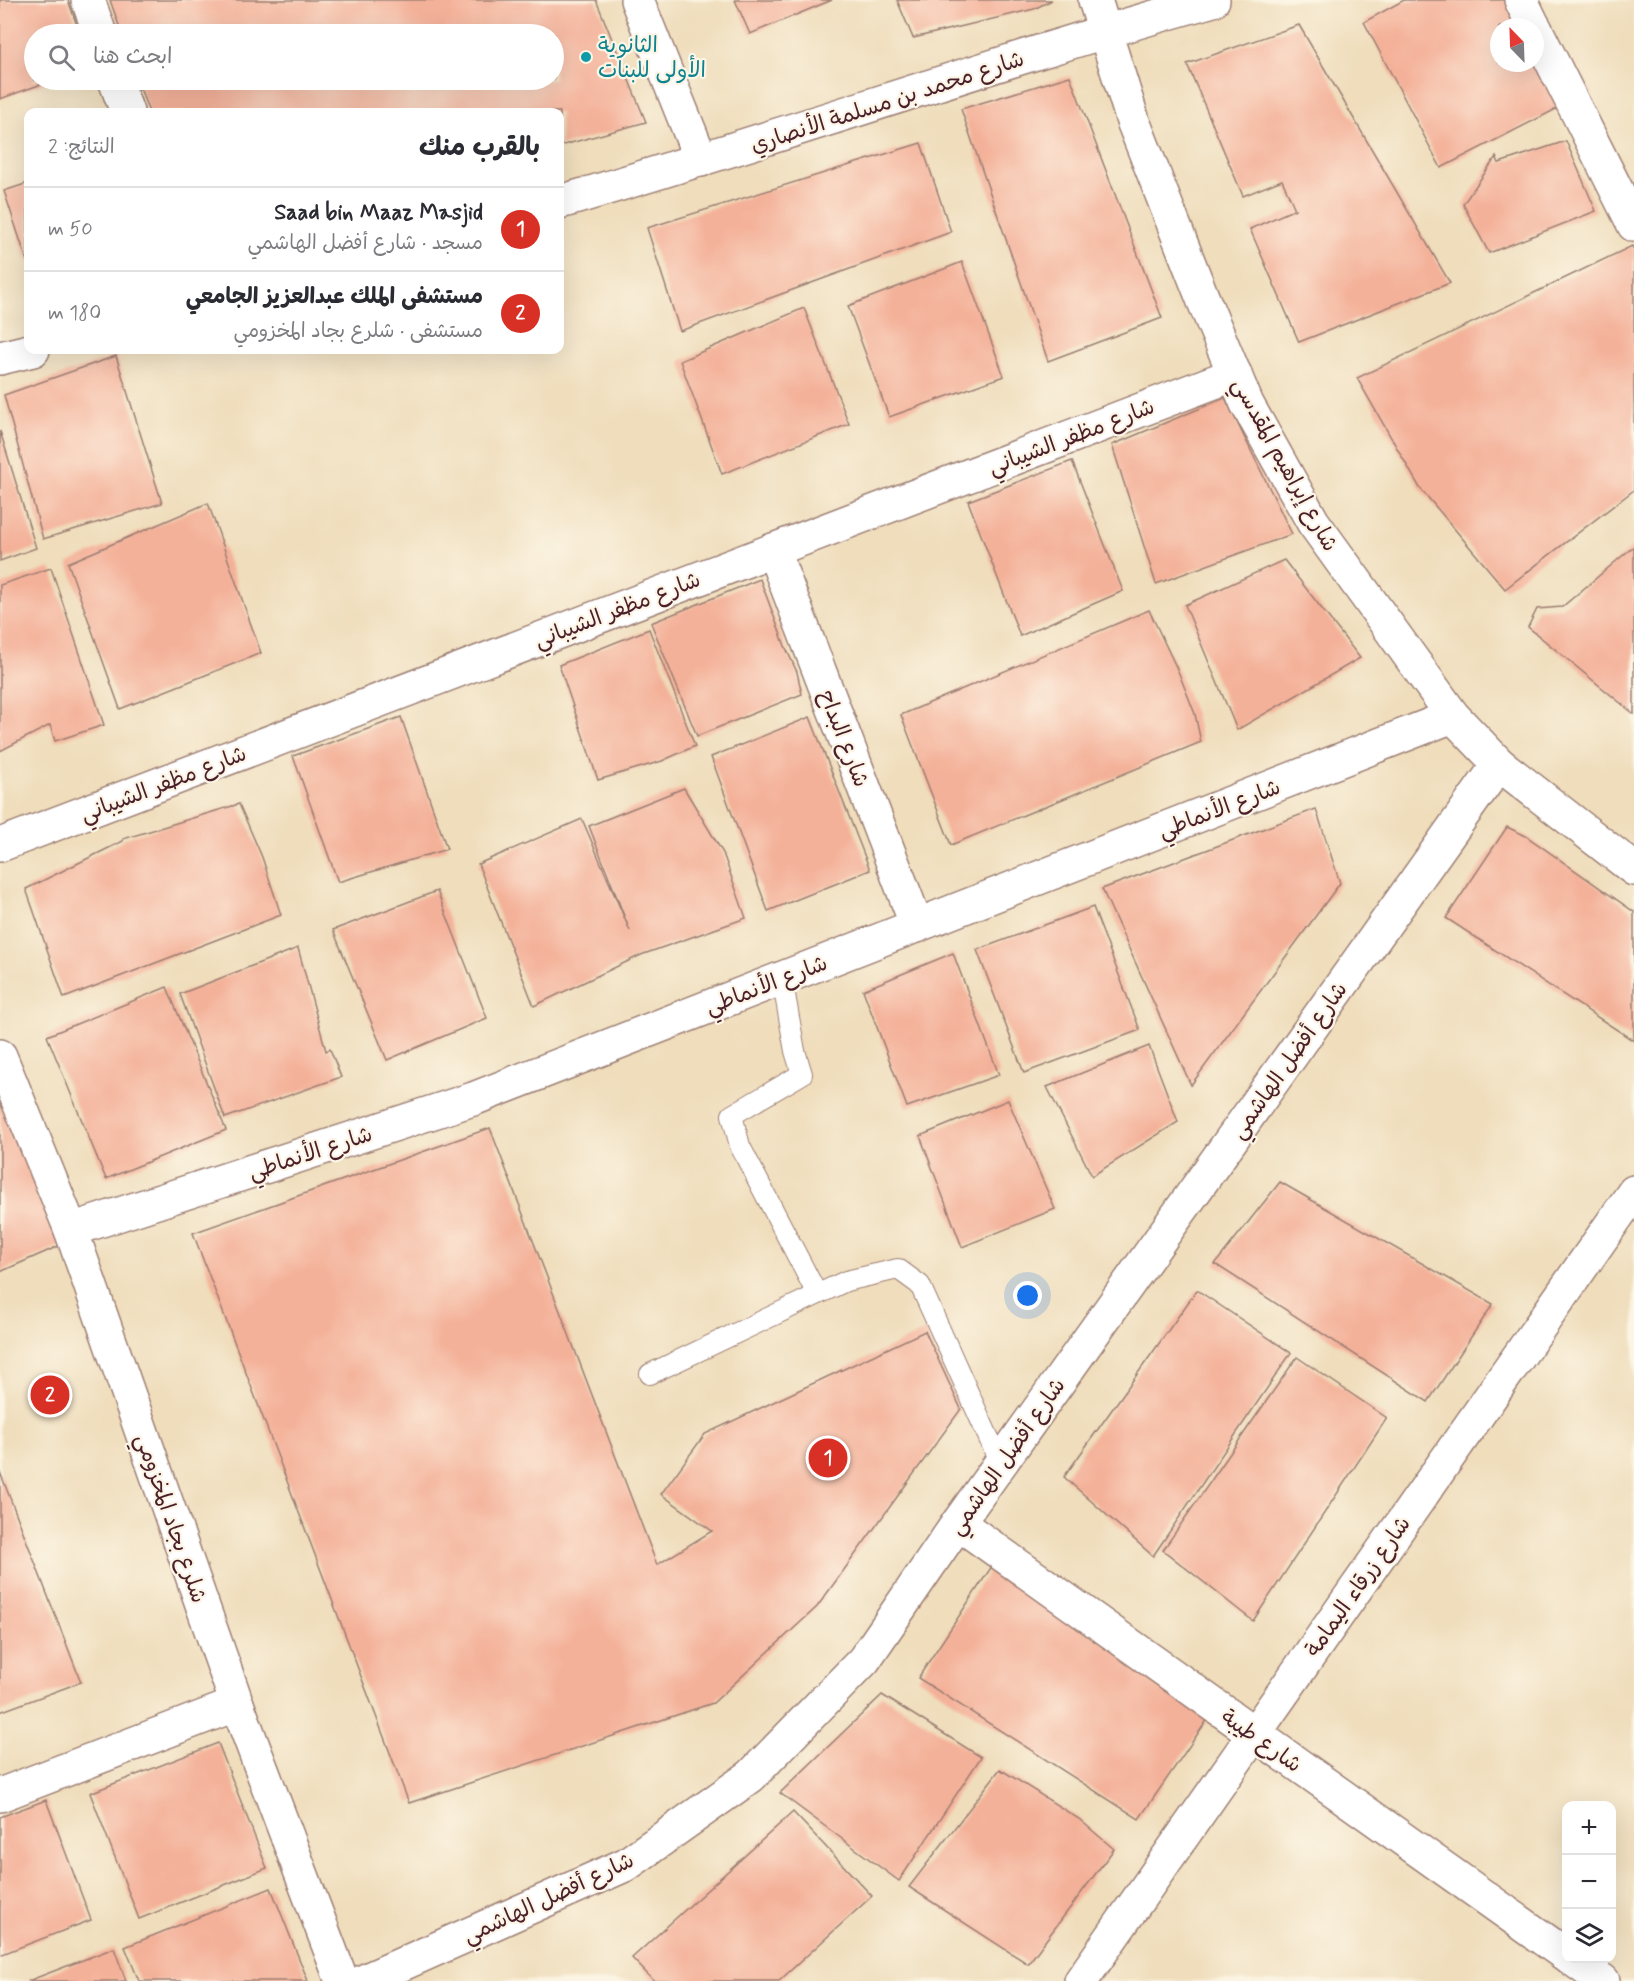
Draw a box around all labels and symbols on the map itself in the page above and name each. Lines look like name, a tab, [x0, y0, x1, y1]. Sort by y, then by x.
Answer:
north arrow	[1490, 18, 1544, 72]
place label: الثانوية الأولى للبنات	[598, 32, 706, 85]
street label: شارع محمد بن مسلمة الأنصاري	[746, 43, 1028, 161]
marker: الثانوية الأولى للبنات	[579, 50, 593, 64]
street label: شارع إبراهيم المقدسي	[1221, 373, 1344, 559]
street label: شارع مظفر الشيباني	[985, 393, 1160, 486]
street label: شارع مظفر الشيباني	[531, 566, 706, 659]
street label: شارع البداح	[812, 686, 874, 791]
street label: شارع مظفر الشيباني	[77, 740, 252, 833]
street label: شارع الأنماطي	[1154, 771, 1286, 850]
street label: شارع الأنماطي	[701, 947, 833, 1026]
street label: شارع أفضل الهاشمي	[1224, 977, 1358, 1147]
street label: شارع الأنماطي	[244, 1118, 377, 1191]
your location	[1013, 1281, 1042, 1310]
pin: 2	[31, 1372, 70, 1418]
street label: شارع أفضل الهاشمي	[942, 1373, 1076, 1543]
street label: شلرع بجاد المخزومي	[124, 1430, 212, 1608]
pin: 1	[808, 1436, 848, 1480]
street label: شارع زرقاء اليمامة	[1300, 1511, 1418, 1663]
street label: شارع طيبة	[1215, 1704, 1307, 1780]
street label: شارع أفضل الهاشمي	[458, 1846, 641, 1954]

